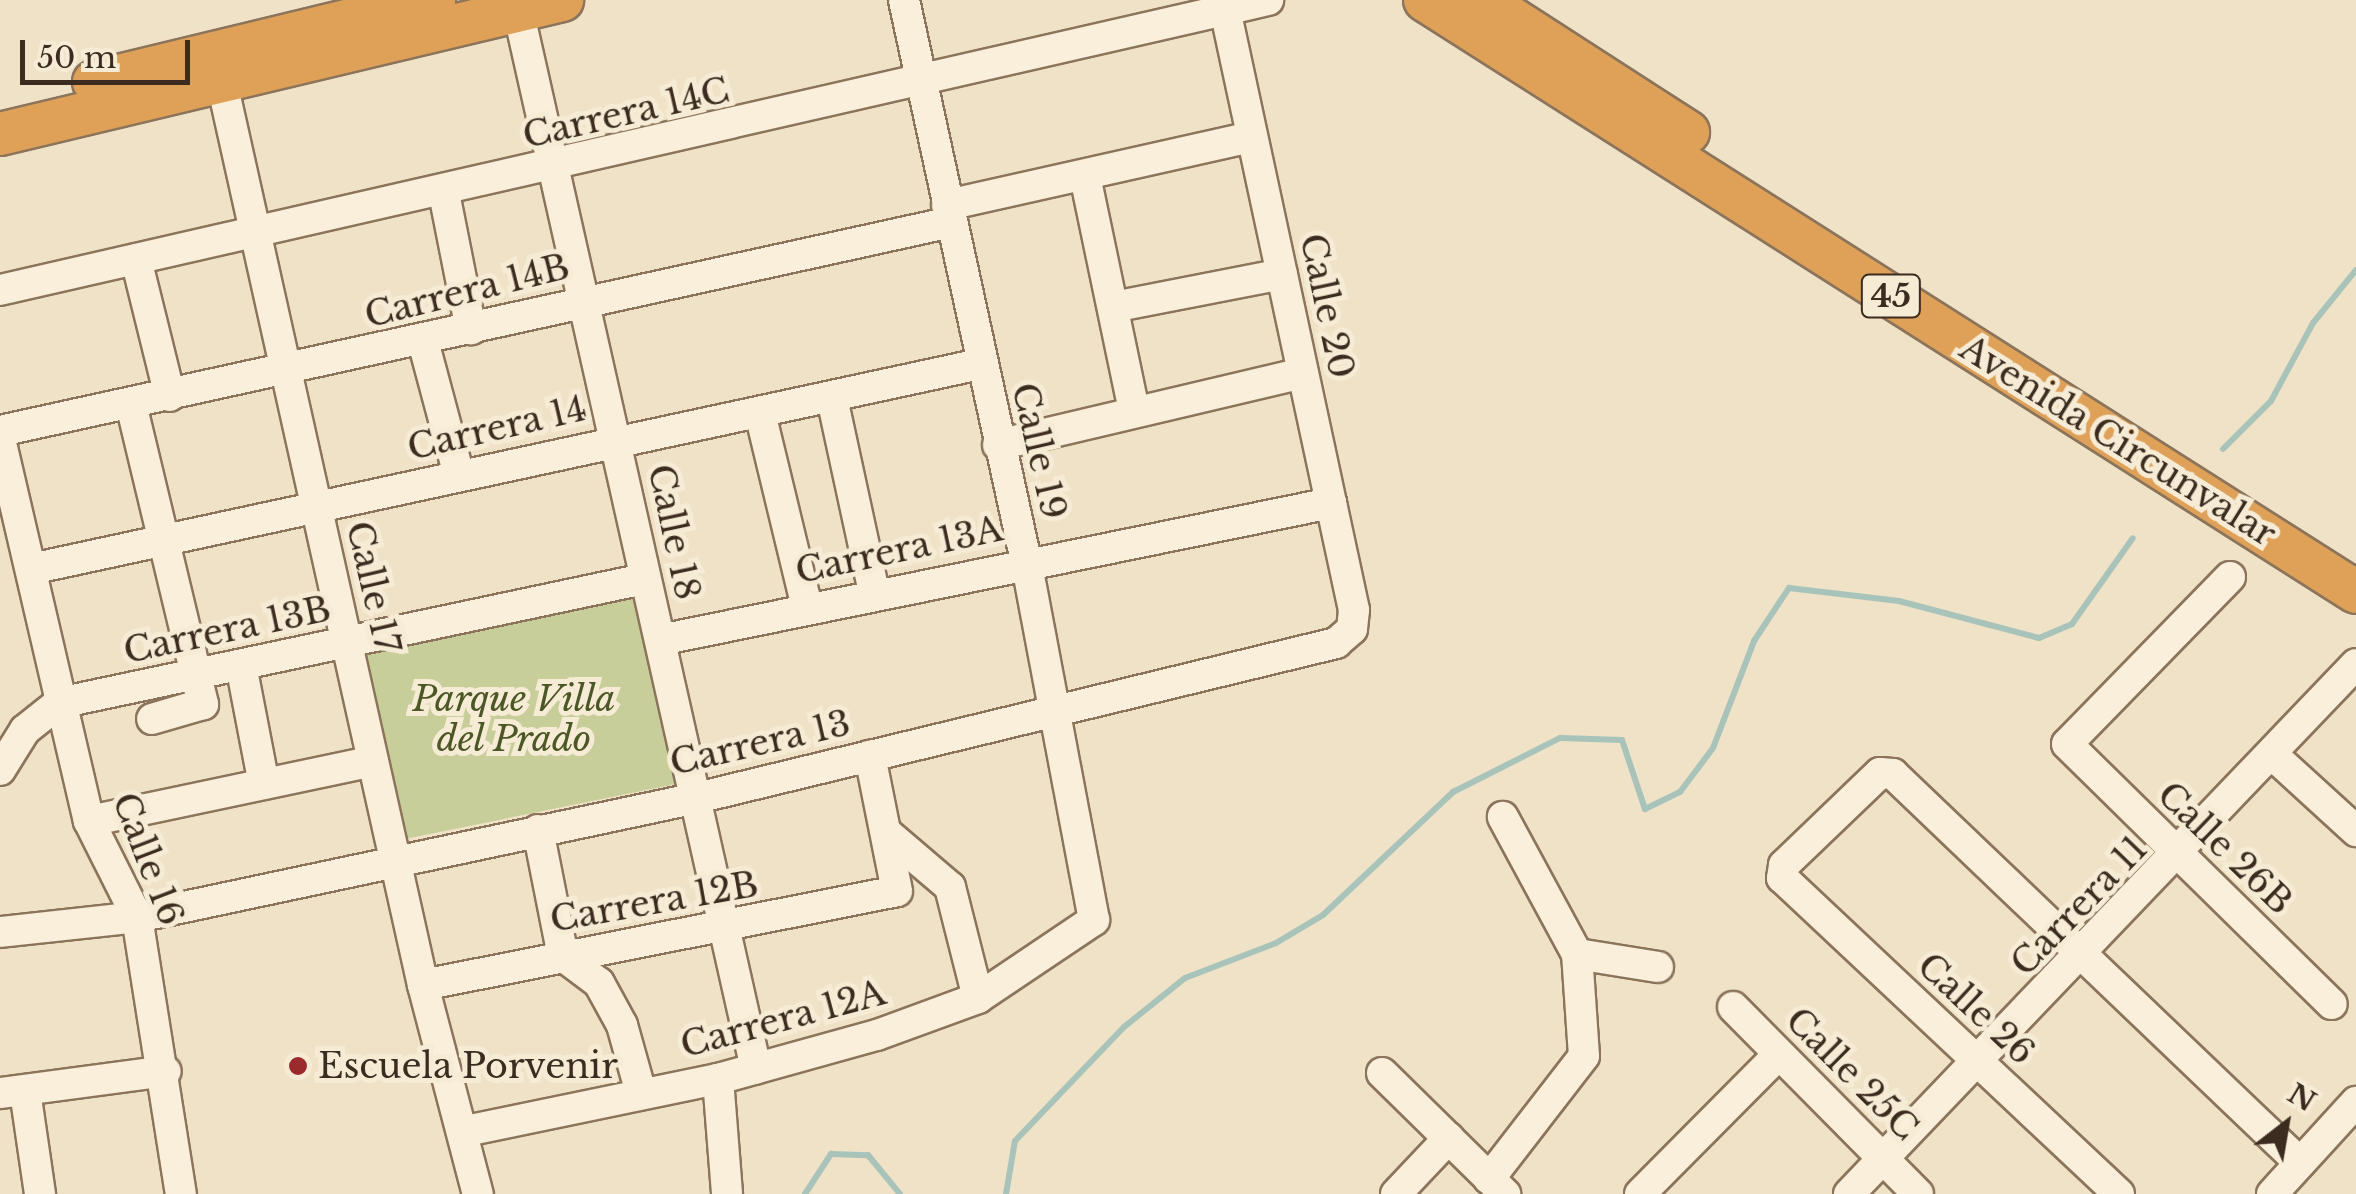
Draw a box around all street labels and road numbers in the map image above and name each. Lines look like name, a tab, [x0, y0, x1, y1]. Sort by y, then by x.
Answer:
street label: Carrera 14C	[519, 69, 733, 157]
street label: Calle 20	[1291, 230, 1363, 382]
street label: Carrera 14B	[360, 245, 574, 337]
road number: 45	[1858, 269, 1924, 323]
street label: Avenida Circunvalar	[1952, 327, 2284, 555]
street label: Calle 19	[1003, 379, 1075, 523]
street label: Carrera 14	[403, 387, 591, 469]
street label: Calle 18	[639, 461, 709, 603]
street label: Carrera 13A	[792, 508, 1006, 592]
street label: Calle 17	[338, 517, 408, 657]
street label: Carrera 13B	[120, 588, 334, 672]
street label: Carrera 13	[666, 702, 854, 784]
street label: Calle 26B	[2149, 773, 2301, 923]
street label: Calle 16	[104, 787, 192, 931]
street label: Carrera 11	[2002, 827, 2156, 985]
street label: Carrera 12B	[547, 863, 761, 941]
street label: Calle 26	[1909, 944, 2043, 1074]
street label: Carrera 12A	[676, 971, 890, 1067]
street label: Calle 25C	[1777, 999, 1927, 1149]

